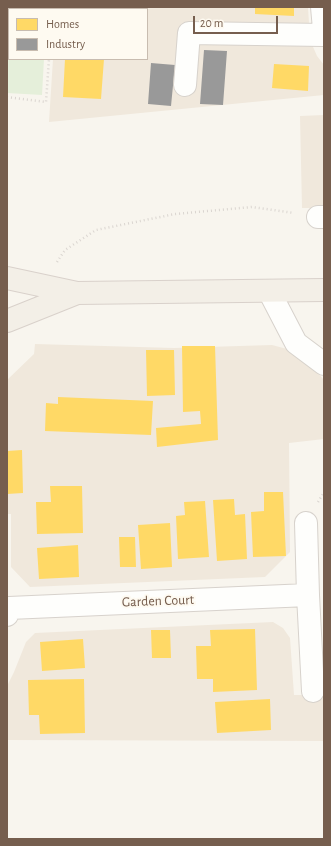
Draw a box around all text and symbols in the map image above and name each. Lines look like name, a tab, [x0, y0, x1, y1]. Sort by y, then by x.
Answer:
legend	[8, 8, 148, 60]
scale bar	[195, 8, 280, 34]
text: 20 m	[200, 17, 223, 29]
text: Homes	[46, 18, 79, 30]
text: Industry	[46, 38, 85, 50]
street label: Garden Court	[122, 591, 194, 611]

